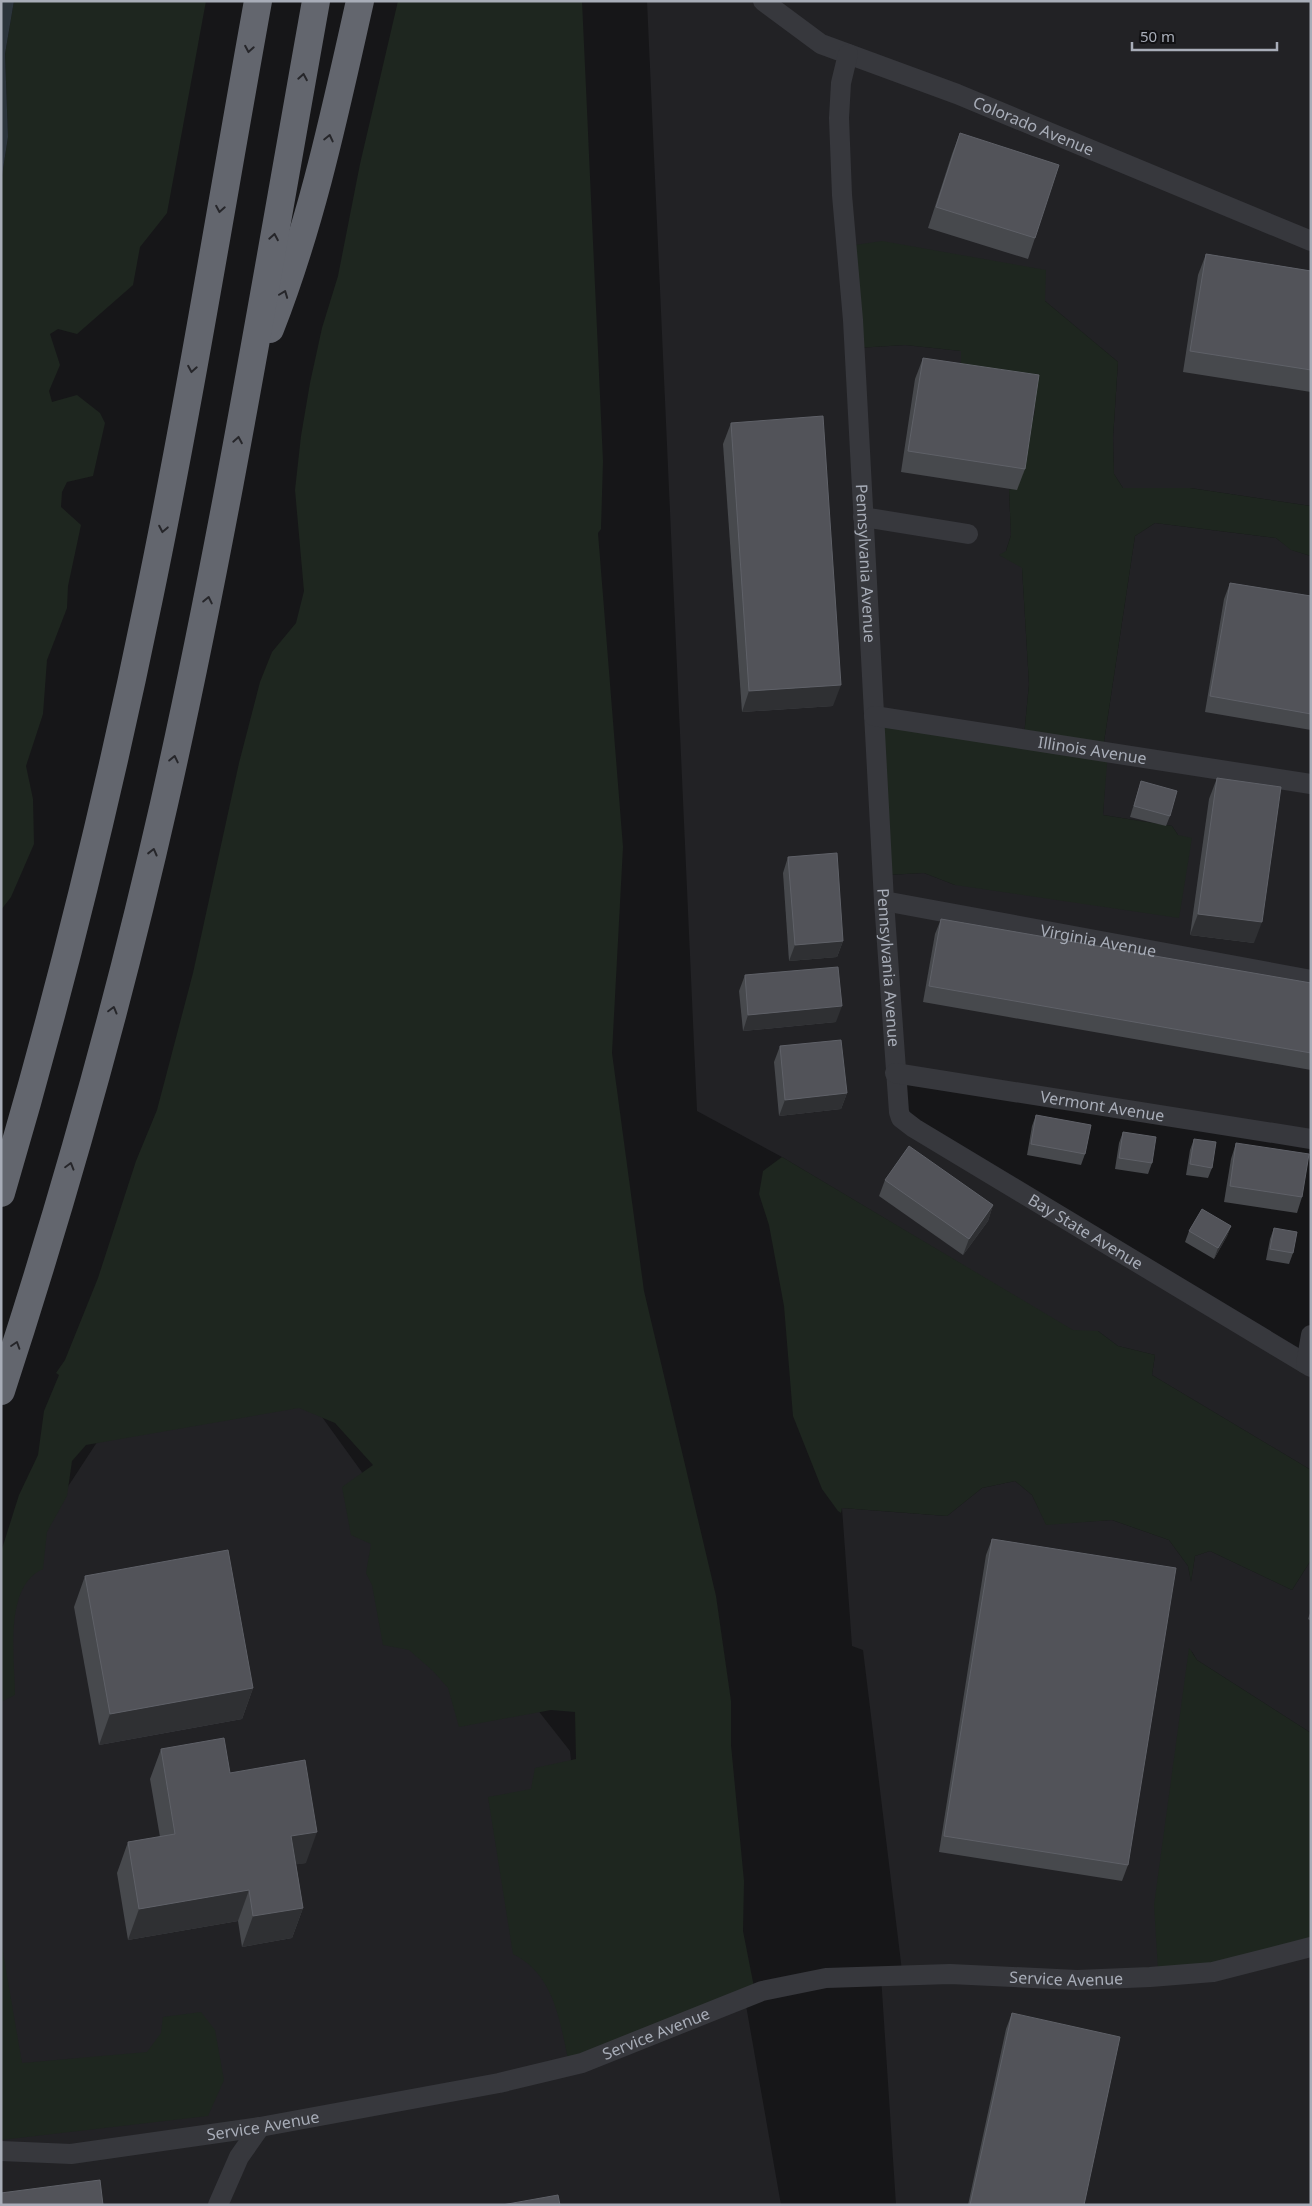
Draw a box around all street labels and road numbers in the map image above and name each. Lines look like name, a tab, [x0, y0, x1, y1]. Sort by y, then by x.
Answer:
street label: Colorado Avenue	[970, 91, 1097, 161]
street label: Pennsylvania Avenue	[851, 483, 881, 643]
street label: Illinois Avenue	[1037, 731, 1148, 769]
street label: Pennsylvania Avenue	[872, 888, 905, 1048]
street label: Virginia Avenue	[1039, 919, 1158, 962]
street label: Vermont Avenue	[1039, 1085, 1166, 1127]
street label: Bay State Avenue	[1024, 1188, 1147, 1274]
street label: Service Avenue	[1009, 1966, 1124, 1991]
street label: Service Avenue	[599, 2002, 713, 2065]
street label: Service Avenue	[205, 2105, 321, 2146]

